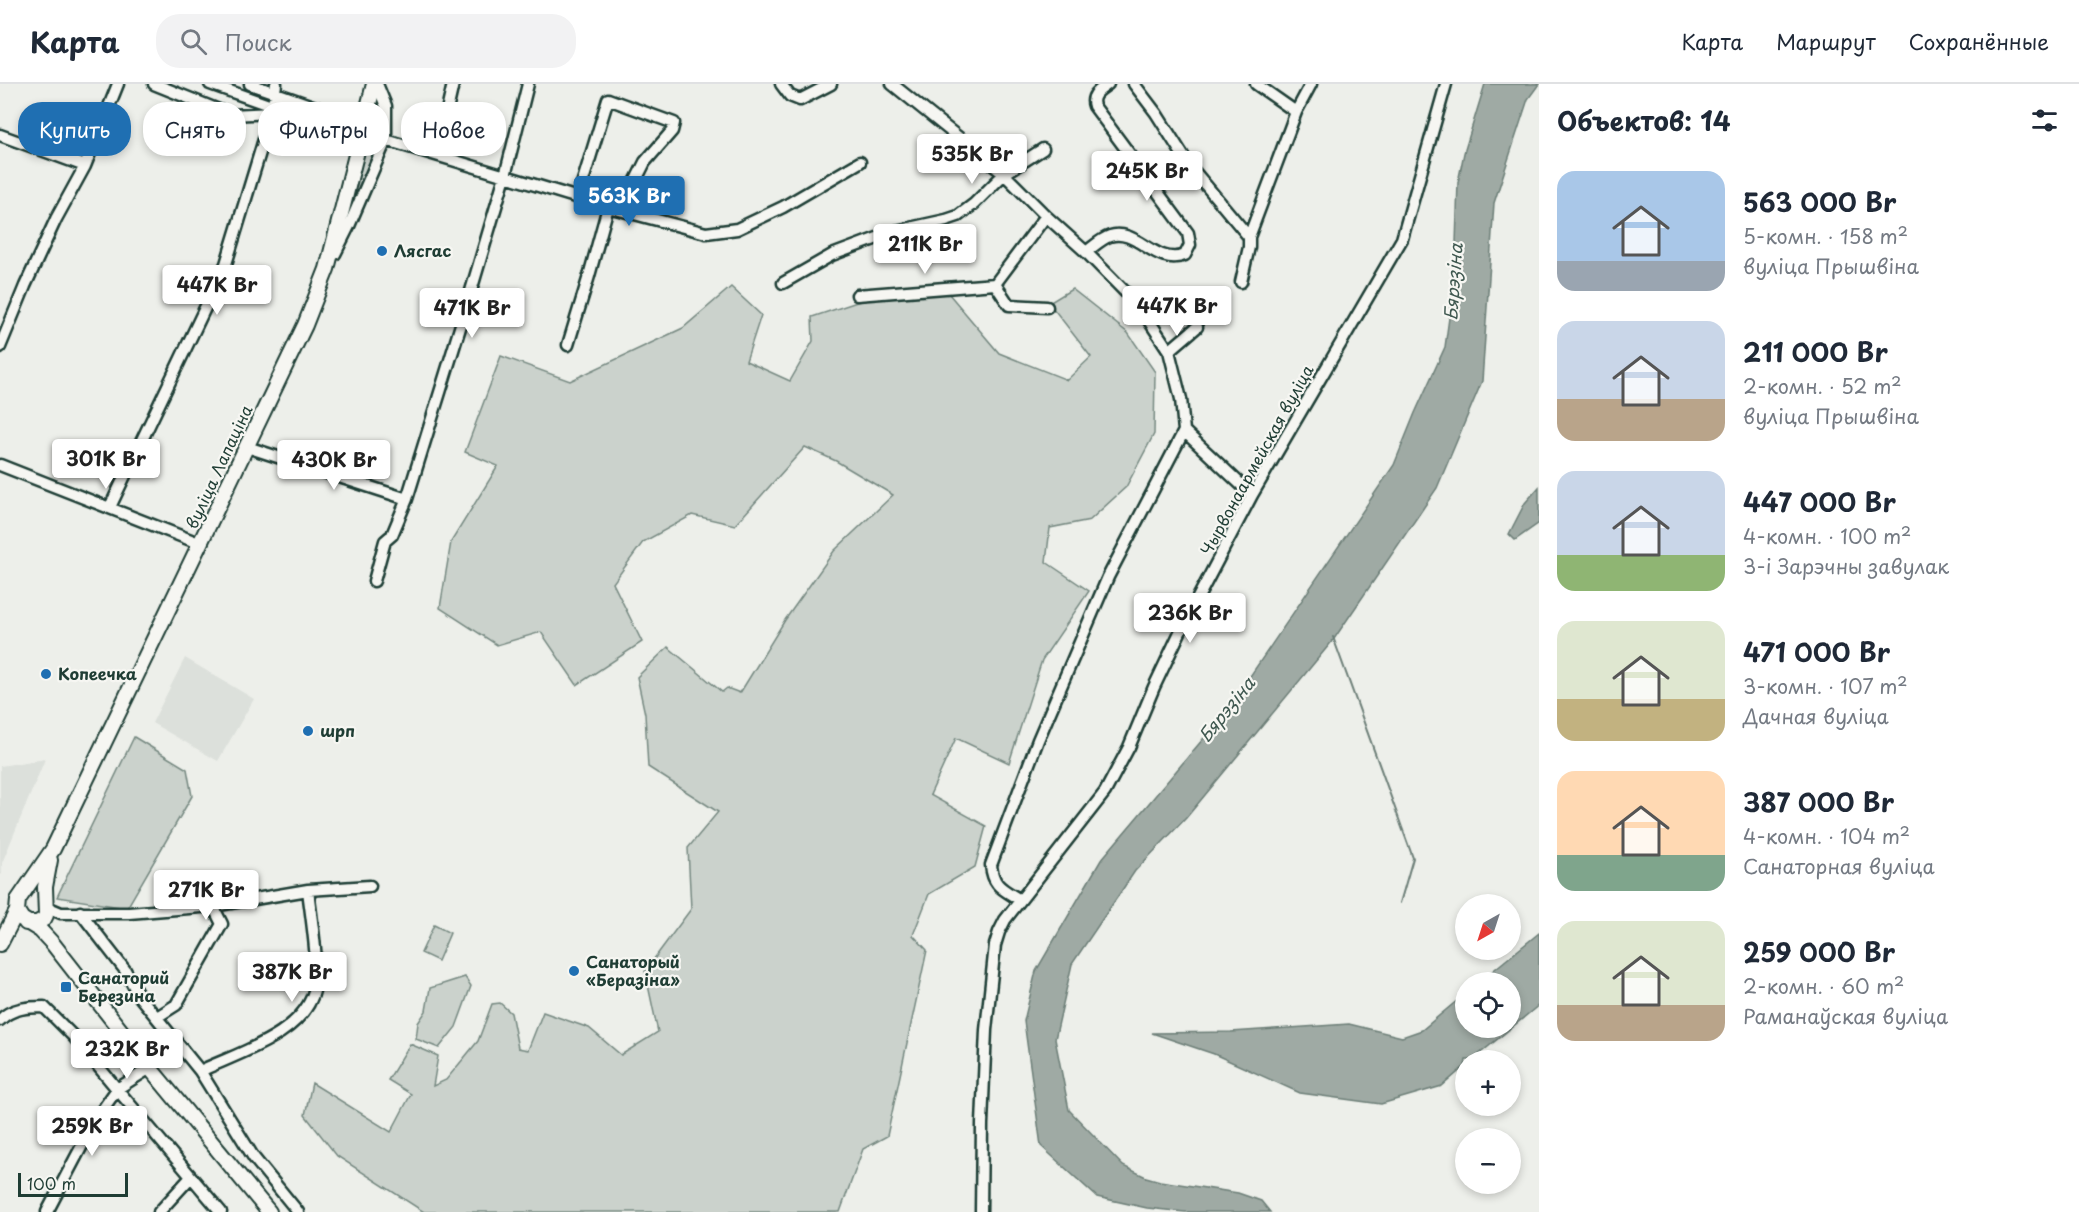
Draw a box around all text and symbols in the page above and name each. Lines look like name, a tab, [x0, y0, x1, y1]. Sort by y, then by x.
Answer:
search box	[156, 14, 576, 68]
text: Карта	[30, 20, 120, 63]
icon: search	[177, 25, 210, 58]
text: Поиск	[225, 25, 292, 58]
text: Карта	[1682, 25, 1743, 57]
text: Маршрут	[1776, 25, 1876, 57]
text: Сохранённые	[1909, 25, 2049, 57]
text: Объектов: 14	[1557, 101, 1731, 140]
chip: Купить	[18, 102, 131, 156]
chip: Снять	[143, 102, 246, 156]
chip: Фильтры	[258, 102, 389, 156]
chip: Новое	[401, 102, 506, 156]
icon: filters	[2028, 104, 2061, 137]
pin: 535K Br	[917, 134, 1027, 185]
text: 535K Br	[931, 138, 1013, 168]
pin: 245K Br	[1092, 151, 1202, 202]
text: 245K Br	[1105, 155, 1189, 185]
pin: 563K Br	[574, 176, 684, 227]
text: 563K Br	[588, 180, 670, 210]
text: 563 000 Br	[1743, 182, 1896, 221]
icon: home	[1605, 195, 1677, 267]
text: 5-комн. · 158 m²	[1743, 221, 1908, 251]
pin: 211K Br	[870, 224, 980, 275]
text: 211K Br	[887, 228, 963, 258]
place label: Лясгас	[394, 238, 452, 262]
water label: Бярэзіна	[1436, 242, 1469, 321]
marker: Лясгас	[375, 244, 389, 258]
text: вуліца Прышвіна	[1743, 251, 1919, 281]
pin: 447K Br	[162, 265, 272, 316]
text: 447K Br	[176, 269, 258, 299]
pin: 447K Br	[1122, 286, 1232, 337]
pin: 471K Br	[417, 288, 527, 339]
text: 447K Br	[1136, 290, 1218, 320]
text: 471K Br	[434, 292, 510, 322]
text: 211 000 Br	[1743, 332, 1888, 371]
icon: home	[1605, 345, 1677, 417]
street label: Чырвонаармейская вуліца	[1194, 360, 1319, 559]
text: 2-комн. · 52 m²	[1743, 371, 1902, 401]
street label: вуліца Лапаціна	[179, 400, 257, 532]
text: вуліца Прышвіна	[1743, 401, 1919, 431]
pin: 301K Br	[51, 439, 161, 490]
pin: 430K Br	[279, 440, 389, 491]
text: 301K Br	[66, 443, 146, 473]
text: 430K Br	[291, 444, 377, 474]
text: 447 000 Br	[1743, 482, 1896, 521]
icon: home	[1605, 495, 1677, 567]
text: 4-комн. · 100 m²	[1743, 521, 1911, 551]
text: 3-і Зарэчны завулак	[1743, 551, 1949, 581]
pin: 236K Br	[1135, 593, 1245, 644]
text: 236K Br	[1148, 597, 1232, 627]
text: 471 000 Br	[1743, 632, 1890, 671]
icon: home	[1605, 645, 1677, 717]
place label: Копеечка	[58, 661, 137, 685]
marker: Копеечка	[39, 667, 53, 681]
water label: Бярэзіна	[1191, 670, 1261, 748]
text: 3-комн. · 107 m²	[1743, 671, 1908, 701]
text: Дачная вуліца	[1743, 701, 1889, 731]
place label: шрп	[320, 718, 355, 742]
marker: шрп	[301, 724, 315, 738]
text: 387 000 Br	[1743, 782, 1894, 821]
icon: home	[1605, 795, 1677, 867]
text: 4-комн. · 104 m²	[1743, 821, 1910, 851]
text: Санаторная вуліца	[1743, 851, 1935, 881]
pin: 271K Br	[151, 870, 261, 921]
text: 271K Br	[168, 874, 244, 904]
north arrow	[1455, 894, 1521, 960]
map controls	[1455, 894, 1521, 1194]
text: 259 000 Br	[1743, 932, 1895, 971]
icon: home	[1605, 945, 1677, 1017]
place label: Санаторый «Беразіна»	[586, 949, 680, 991]
pin: 387K Br	[237, 952, 347, 1003]
text: 387K Br	[252, 956, 332, 986]
marker: Санаторый «Беразіна»	[567, 964, 581, 978]
place label: Санаторий Березина	[78, 965, 169, 1007]
text: 2-комн. · 60 m²	[1743, 971, 1904, 1001]
button: locate	[1455, 972, 1521, 1038]
marker: Санаторий Березина	[59, 980, 73, 994]
text: Раманаўская вуліца	[1743, 1001, 1948, 1031]
pin: 232K Br	[72, 1029, 182, 1080]
text: 232K Br	[85, 1033, 169, 1063]
button: +	[1455, 1050, 1521, 1116]
pin: 259K Br	[37, 1106, 147, 1157]
text: 259K Br	[51, 1110, 133, 1140]
button: −	[1455, 1128, 1521, 1194]
scale bar	[18, 1170, 128, 1198]
text: 100 m	[27, 1171, 76, 1195]

